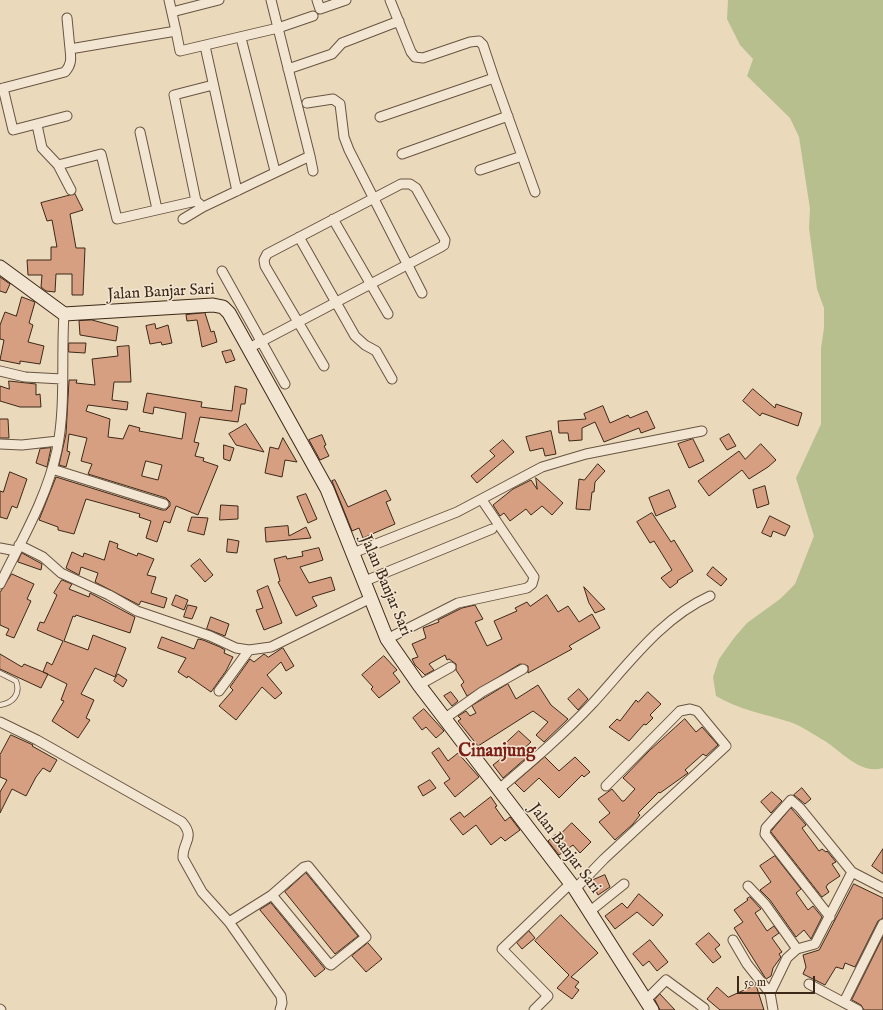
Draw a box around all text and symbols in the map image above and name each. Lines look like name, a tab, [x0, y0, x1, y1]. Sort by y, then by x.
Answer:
street label: Jalan Banjar Sari	[107, 281, 215, 305]
street label: Jalan Banjar Sari	[355, 533, 415, 639]
district label: Cinanjung	[458, 741, 536, 763]
street label: Jalan Banjar Sari	[524, 800, 604, 898]
scale bar	[739, 968, 817, 994]
text: 50 m	[744, 975, 766, 990]

